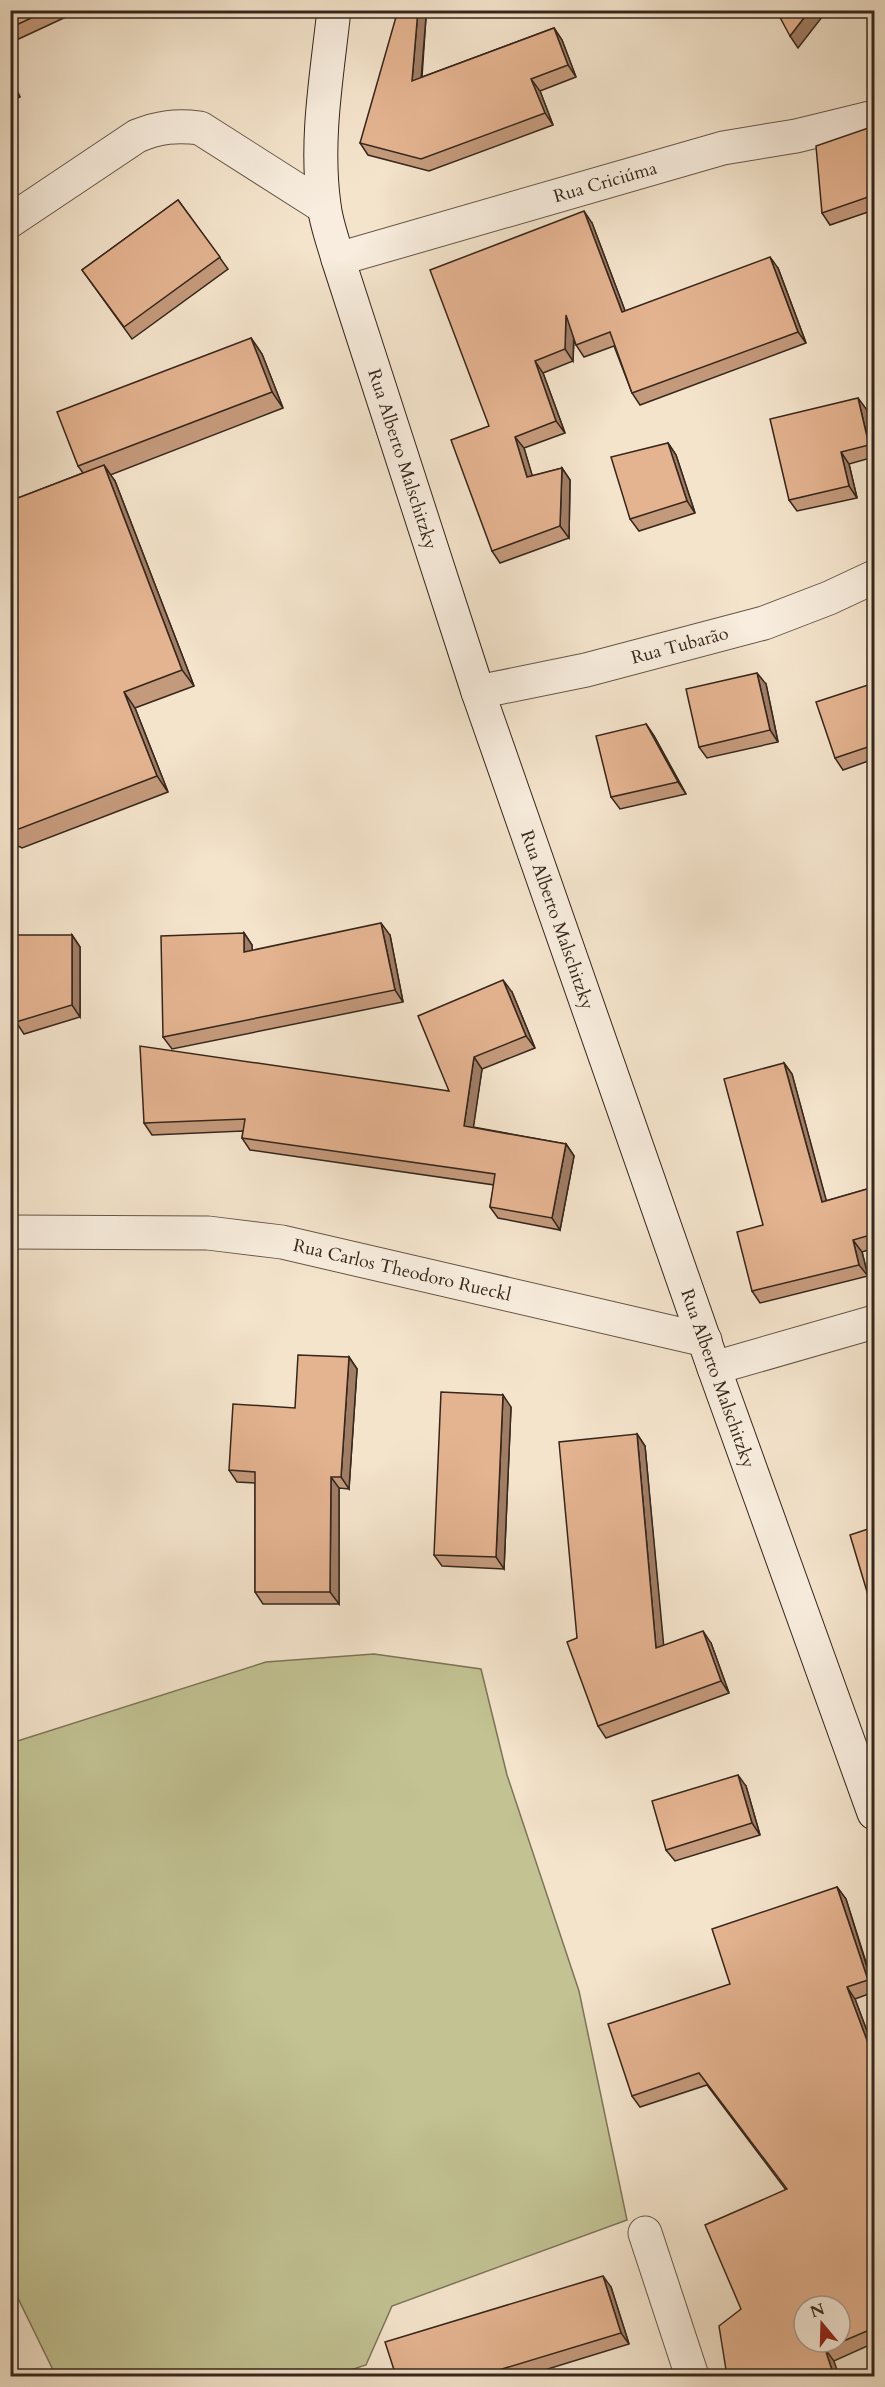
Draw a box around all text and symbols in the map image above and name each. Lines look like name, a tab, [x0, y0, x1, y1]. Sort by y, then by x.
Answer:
street label: Rua Criciúma	[550, 155, 660, 209]
street label: Rua Alberto Malschitzky	[362, 366, 444, 553]
street label: Rua Tubarão	[628, 620, 731, 670]
street label: Rua Alberto Malschitzky	[515, 827, 601, 1013]
street label: Rua Carlos Theodoro Rueckl	[291, 1233, 514, 1307]
street label: Rua Alberto Malschitzky	[675, 1285, 762, 1472]
north arrow	[792, 2294, 852, 2354]
text: N	[807, 2298, 828, 2323]

